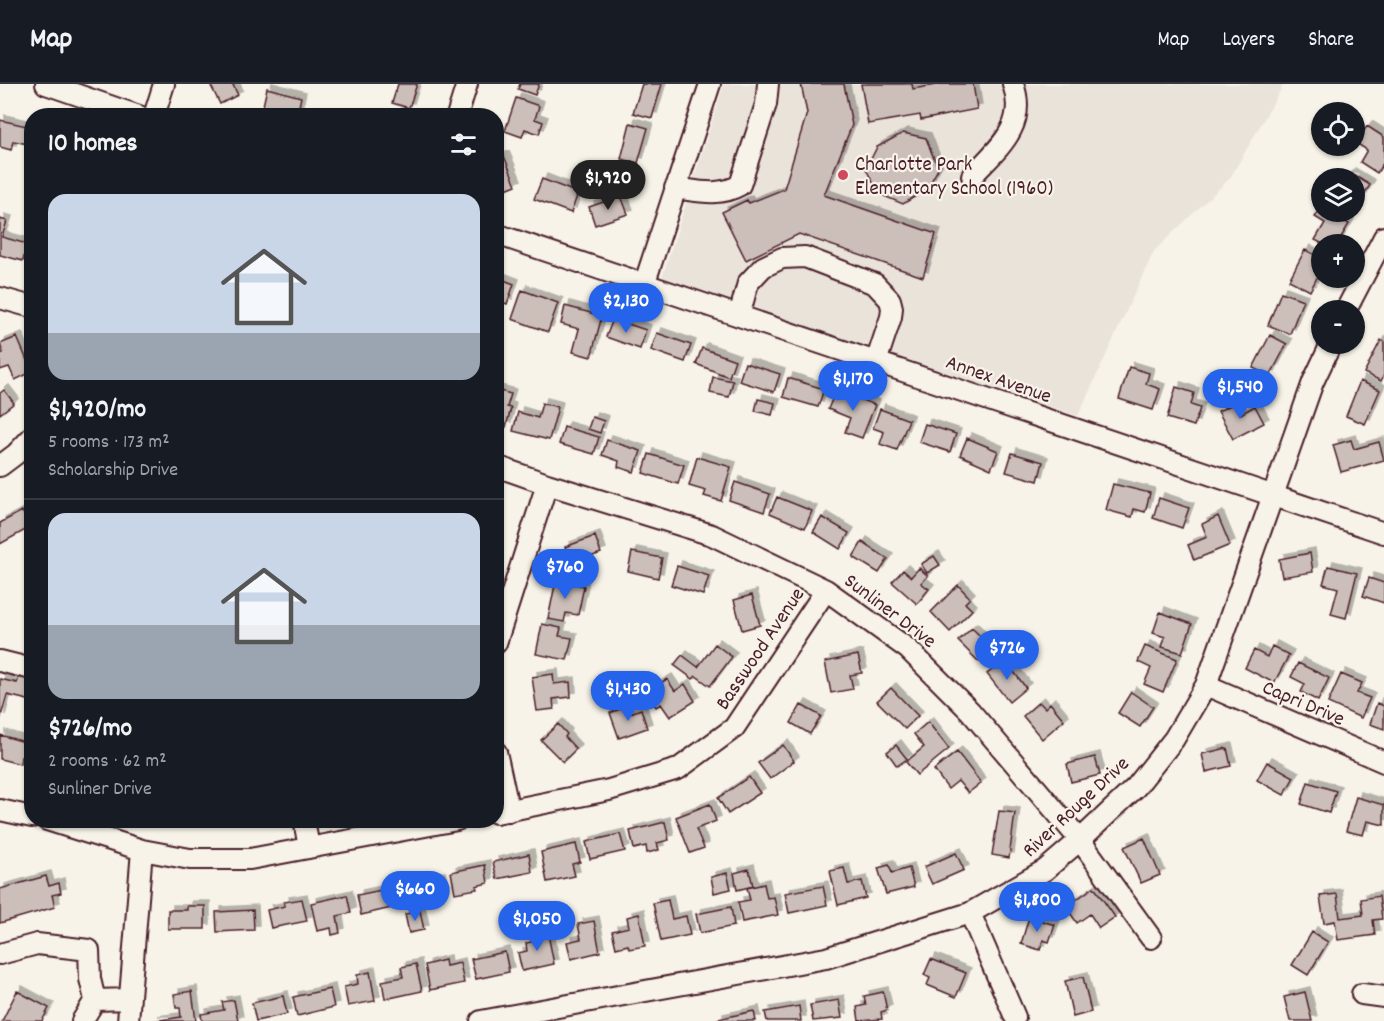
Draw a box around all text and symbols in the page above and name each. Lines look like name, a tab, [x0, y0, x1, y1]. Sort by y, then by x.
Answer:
text: Map	[30, 21, 72, 61]
text: Map	[1158, 26, 1189, 56]
text: Layers	[1222, 26, 1275, 56]
text: Share	[1308, 26, 1354, 56]
map controls	[1311, 102, 1365, 354]
button: locate	[1311, 102, 1365, 156]
text: 10 homes	[48, 126, 138, 163]
icon: filters	[447, 128, 480, 161]
place label: Charlotte Park Elementary School (1960)	[855, 151, 1053, 205]
pin: $1,920	[559, 160, 657, 211]
text: $1,920	[584, 165, 632, 193]
marker: Charlotte Park Elementary School (1960)	[836, 168, 850, 182]
button: layers	[1311, 168, 1365, 222]
icon: home	[210, 233, 318, 341]
button: +	[1311, 234, 1365, 288]
pin: $2,130	[577, 283, 675, 334]
text: $2,130	[603, 288, 649, 316]
button: −	[1311, 300, 1365, 354]
street label: Annex Avenue	[941, 349, 1055, 413]
pin: $1,170	[804, 361, 902, 412]
text: $1,170	[832, 366, 874, 394]
pin: $1,540	[1191, 369, 1289, 420]
text: $1,540	[1217, 374, 1263, 402]
text: $1,920/mo	[48, 392, 146, 429]
text: 5 rooms · 173 m²	[48, 429, 169, 457]
text: Scholarship Drive	[48, 457, 178, 485]
pin: $760	[529, 549, 601, 600]
icon: home	[210, 552, 318, 660]
text: $760	[546, 554, 584, 582]
street label: Sunliner Drive	[837, 568, 942, 657]
street label: Basswood Avenue	[709, 583, 814, 717]
pin: $726	[971, 630, 1043, 681]
text: $726	[989, 635, 1025, 663]
pin: $1,430	[579, 671, 677, 722]
street label: Capri Drive	[1257, 674, 1349, 736]
text: $1,430	[605, 676, 651, 704]
text: $726/mo	[48, 711, 132, 748]
text: 2 rooms · 62 m²	[48, 748, 167, 776]
street label: River Rouge Drive	[1017, 751, 1137, 866]
text: Sunliner Drive	[48, 776, 152, 804]
pin: $660	[379, 871, 451, 922]
text: $660	[395, 876, 435, 904]
pin: $1,800	[988, 882, 1086, 933]
text: $1,800	[1013, 887, 1061, 915]
pin: $1,050	[488, 901, 586, 952]
text: $1,050	[512, 906, 562, 934]

